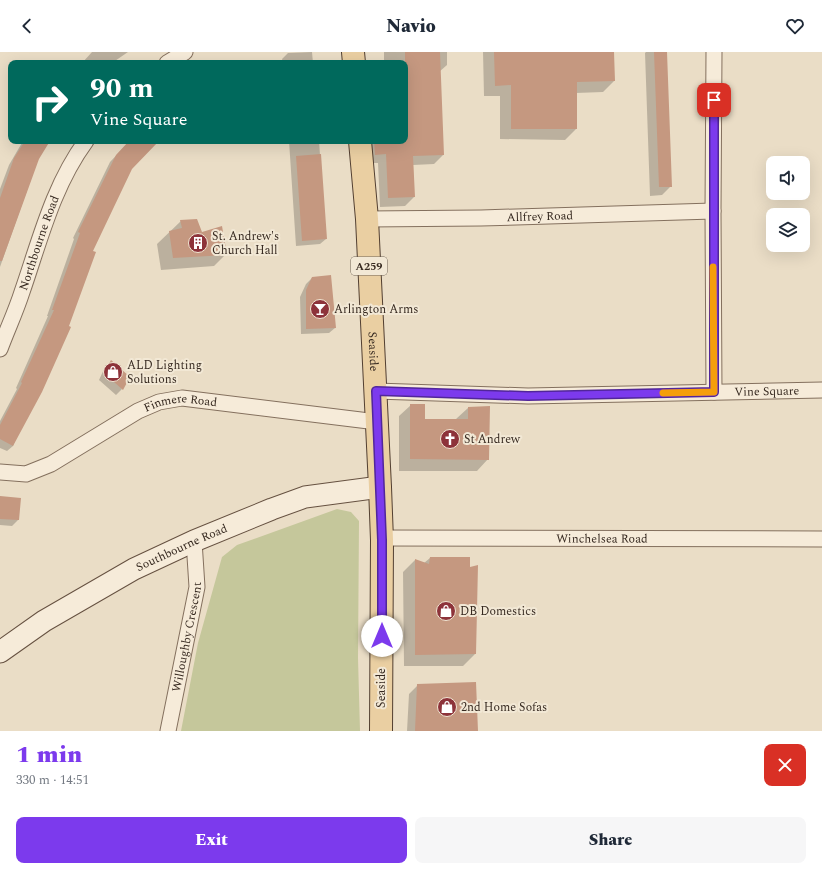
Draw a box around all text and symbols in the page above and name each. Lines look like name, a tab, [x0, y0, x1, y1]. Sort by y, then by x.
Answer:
text: Navio	[386, 13, 436, 40]
icon: back	[16, 15, 38, 37]
icon: heart	[784, 15, 806, 37]
text: 90 m	[90, 67, 154, 110]
icon: right	[24, 76, 76, 128]
pin	[697, 83, 731, 117]
icon: arrive	[703, 89, 725, 111]
text: Vine Square	[90, 106, 187, 133]
map controls	[766, 156, 810, 252]
button: sound	[766, 156, 810, 200]
street label: Northbourne Road	[14, 192, 64, 293]
street label: Allfrey Road	[506, 206, 574, 227]
button: layers	[766, 208, 810, 252]
place label: St. Andrew's Church Hall	[212, 227, 279, 260]
building icon: St. Andrew's Church Hall	[187, 232, 209, 254]
road number: A259	[351, 257, 387, 275]
bar icon: Arlington Arms	[309, 298, 331, 320]
place label: Arlington Arms	[334, 300, 419, 319]
street label: Seaside	[363, 331, 384, 372]
place label: ALD Lighting Solutions	[127, 356, 202, 389]
shop icon: ALD Lighting Solutions	[102, 361, 124, 383]
street label: Vine Square	[734, 381, 800, 401]
street label: Finmere Road	[140, 389, 219, 417]
church icon: St Andrew	[439, 428, 461, 450]
place label: St Andrew	[464, 430, 521, 449]
street label: Southbourne Road	[133, 519, 231, 576]
street label: Winchelsea Road	[556, 529, 648, 548]
street label: Willoughby Crescent	[167, 581, 206, 694]
shop icon: DB Domestics	[435, 600, 457, 622]
place label: DB Domestics	[460, 602, 536, 621]
position arrow	[361, 615, 403, 657]
street label: Seaside	[372, 668, 391, 708]
shop icon: 2nd Home Sofas	[436, 696, 458, 718]
place label: 2nd Home Sofas	[461, 698, 547, 717]
text: 1 min	[16, 737, 82, 773]
button: close	[764, 744, 806, 786]
text: 330 m · 14:51	[16, 770, 89, 790]
button: Exit	[16, 817, 407, 863]
button: Share	[415, 817, 806, 863]

